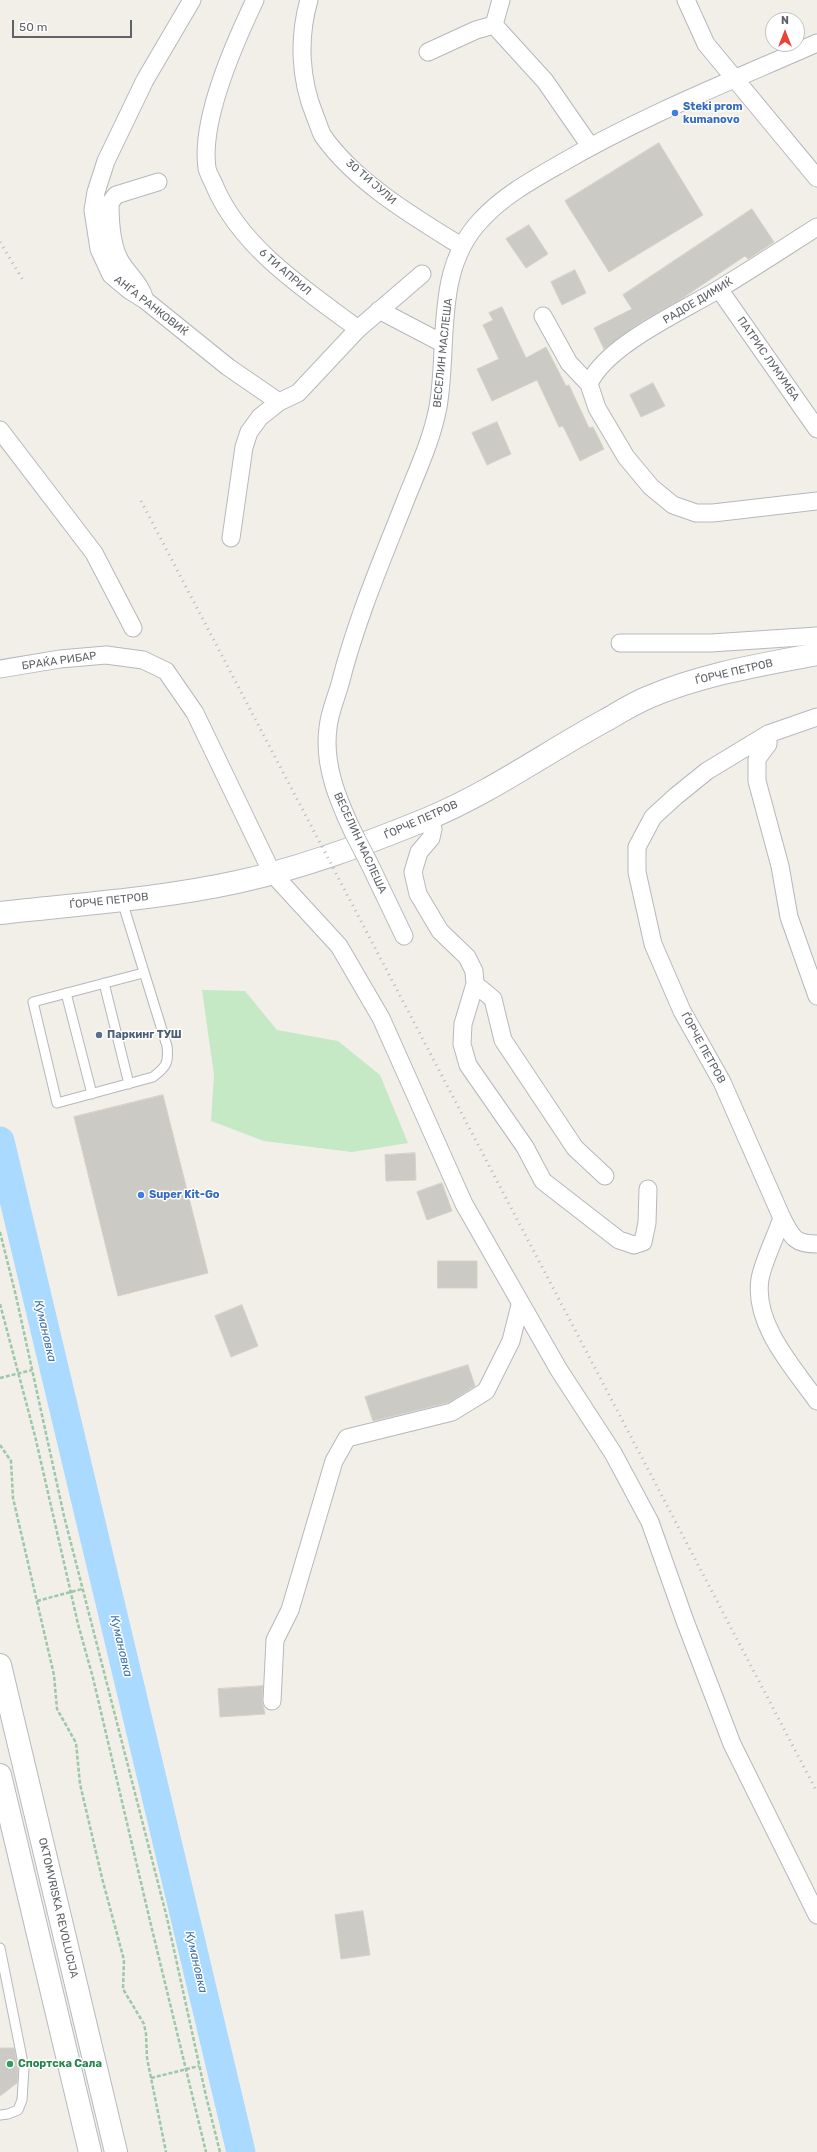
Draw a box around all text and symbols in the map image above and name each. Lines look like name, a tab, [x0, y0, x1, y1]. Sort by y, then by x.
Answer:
scale bar	[14, 12, 134, 38]
north arrow	[765, 12, 805, 52]
text: N	[781, 14, 789, 27]
text: 50 m	[19, 20, 47, 34]
place label: Steki prom kumanovo	[683, 100, 743, 126]
marker: Steki prom kumanovo	[670, 108, 680, 118]
street label: 30 ТИ ЈУЛИ	[343, 157, 399, 207]
street label: 6 ТИ АПРИЛ	[256, 246, 314, 298]
street label: АНЃА РАНКОВИЌ	[111, 273, 191, 339]
street label: РАДОЕ ДИМИЌ	[661, 275, 735, 327]
street label: ВЕСЕЛИН МАСЛЕША	[431, 298, 455, 408]
street label: ПАТРИС ЛУМУМБА	[734, 314, 802, 404]
street label: БРАЌА РИБАР	[21, 649, 97, 673]
street label: ЃОРЧЕ ПЕТРОВ	[694, 657, 774, 687]
street label: ВЕСЕЛИН МАСЛЕША	[331, 790, 389, 896]
street label: ЃОРЧЕ ПЕТРОВ	[382, 798, 460, 842]
street label: ЃОРЧЕ ПЕТРОВ	[69, 890, 149, 912]
street label: ЃОРЧЕ ПЕТРОВ	[678, 1010, 728, 1086]
place label: Паркинг ТУШ	[107, 1028, 182, 1042]
marker: Паркинг ТУШ	[94, 1030, 104, 1040]
place label: Super Kit-Go	[149, 1188, 220, 1202]
marker: Super Kit-Go	[136, 1190, 146, 1200]
water label: Кумановка	[31, 1299, 59, 1363]
water label: Кумановка	[107, 1614, 135, 1678]
street label: OKTOMVRISKA REVOLUCIJA	[35, 1836, 81, 1980]
water label: Кумановка	[182, 1930, 210, 1994]
place label: Спортска Сала	[18, 2057, 102, 2071]
marker: Спортска Сала	[5, 2059, 15, 2069]

